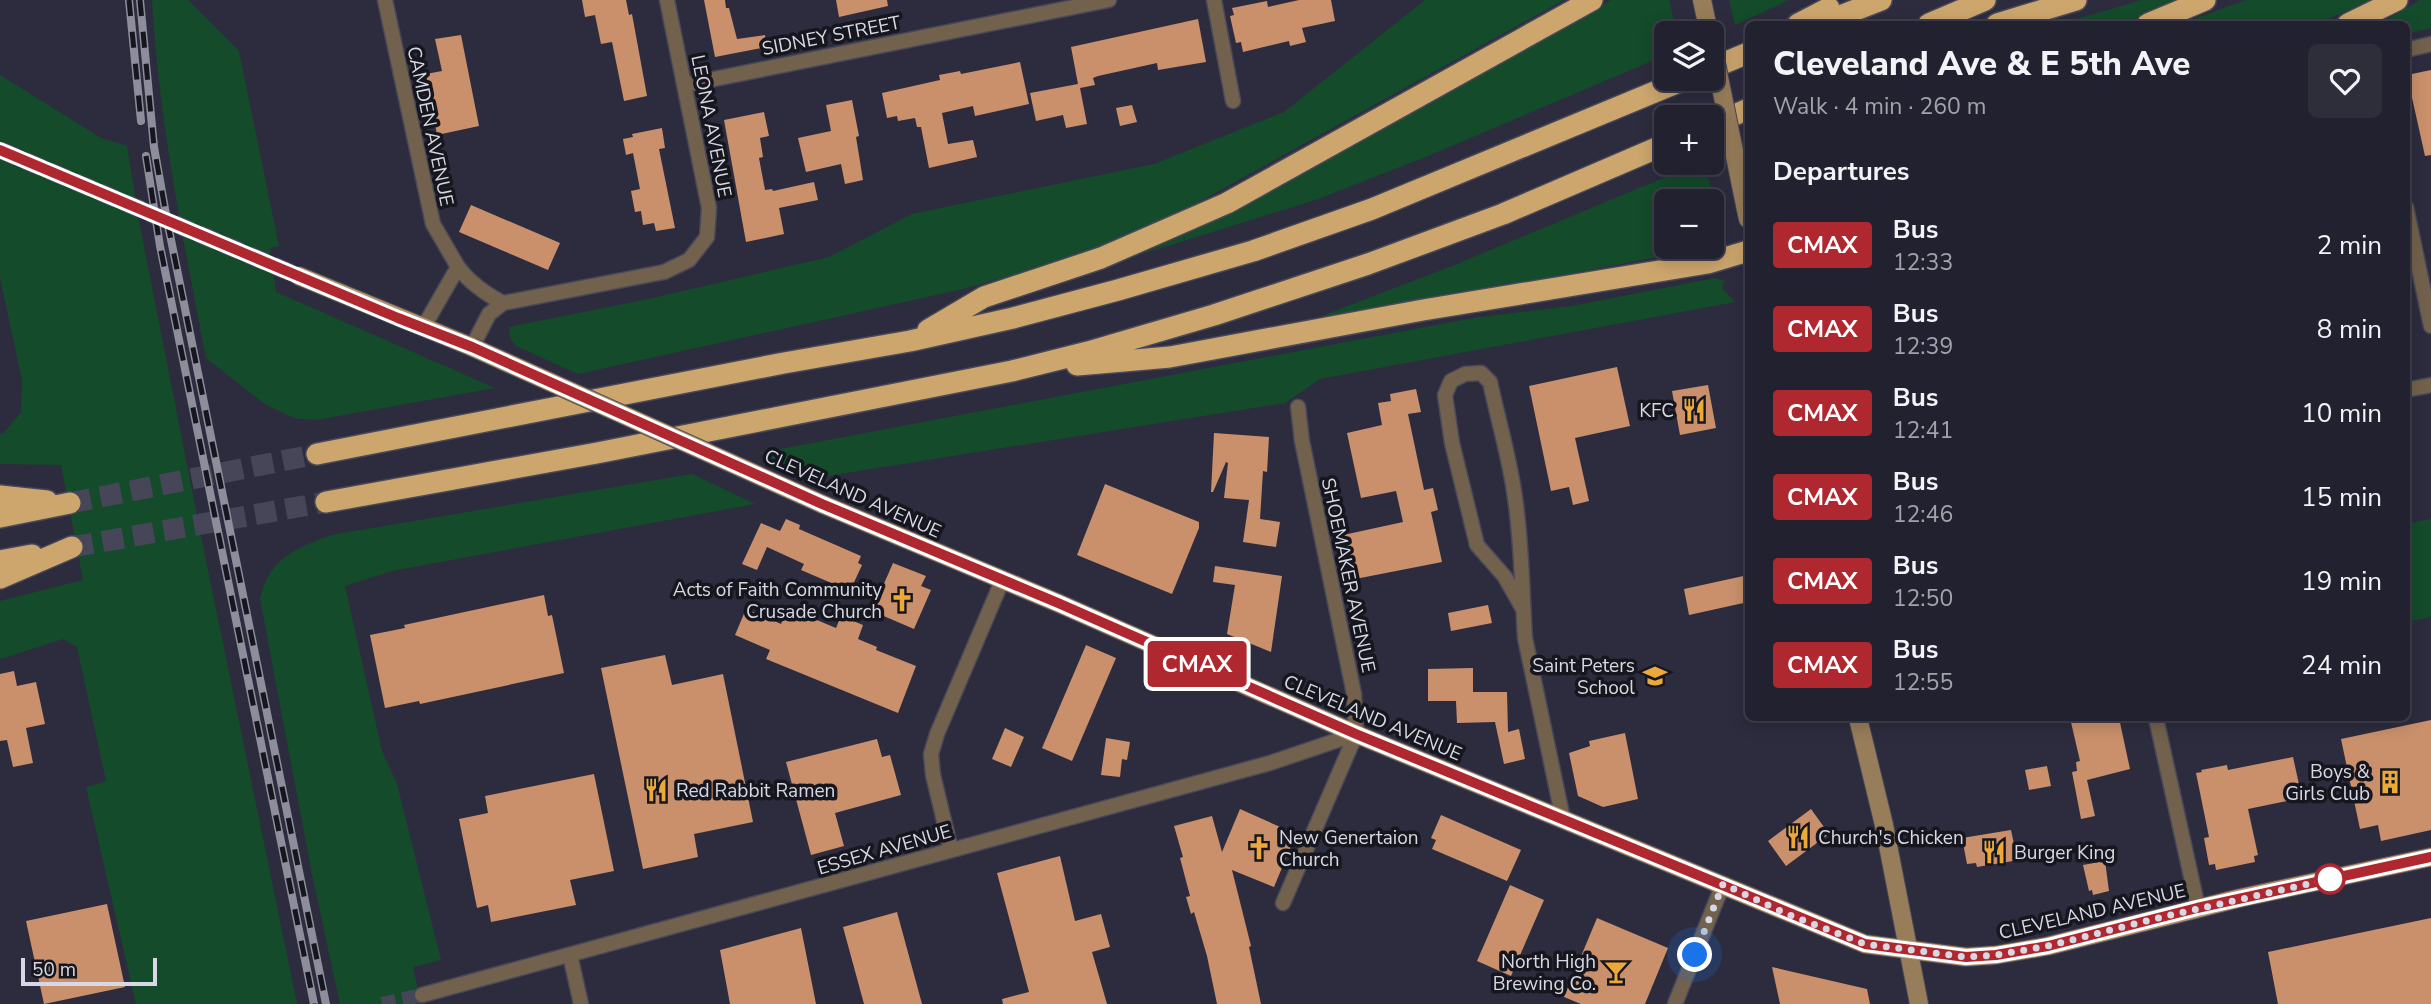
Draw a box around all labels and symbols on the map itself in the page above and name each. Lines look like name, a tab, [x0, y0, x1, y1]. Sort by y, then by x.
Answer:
street label: SIDNEY STREET	[760, 10, 903, 62]
street label: CAMDEN AVENUE	[400, 44, 460, 208]
street label: LEONA AVENUE	[684, 53, 738, 200]
restaurant icon: KFC	[1680, 396, 1708, 424]
place label: KFC	[1639, 398, 1674, 424]
street label: CLEVELAND AVENUE	[760, 443, 945, 545]
street label: SHOEMAKER AVENUE	[1315, 475, 1381, 675]
place label: Acts of Faith Community Crusade Church	[673, 577, 882, 625]
church icon: Acts of Faith Community Crusade Church	[888, 586, 916, 614]
line badge: CMAX	[1148, 641, 1246, 687]
place label: Saint Peters School	[1532, 653, 1635, 701]
school or university icon: Saint Peters School	[1641, 662, 1669, 690]
street label: CLEVELAND AVENUE	[1280, 669, 1466, 767]
place label: Boys & Girls Club	[2285, 759, 2370, 807]
building icon: Boys & Girls Club	[2376, 768, 2404, 796]
restaurant icon: Red Rabbit Ramen	[642, 776, 670, 804]
place label: Red Rabbit Ramen	[676, 778, 835, 804]
street label: ESSEX AVENUE	[814, 818, 954, 882]
restaurant icon: Church's Chicken	[1784, 823, 1812, 851]
place label: New Genertaion Church	[1279, 825, 1419, 873]
place label: Church's Chicken	[1818, 825, 1964, 851]
church icon: New Genertaion Church	[1245, 834, 1273, 862]
restaurant icon: Burger King	[1980, 838, 2008, 866]
place label: Burger King	[2014, 840, 2115, 866]
unlabelled marker	[2315, 864, 2345, 894]
street label: CLEVELAND AVENUE	[1996, 878, 2188, 946]
your location	[1677, 937, 1712, 972]
place label: North High Brewing Co.	[1493, 949, 1596, 997]
scale bar	[21, 955, 158, 987]
bar icon: North High Brewing Co.	[1602, 958, 1630, 986]

